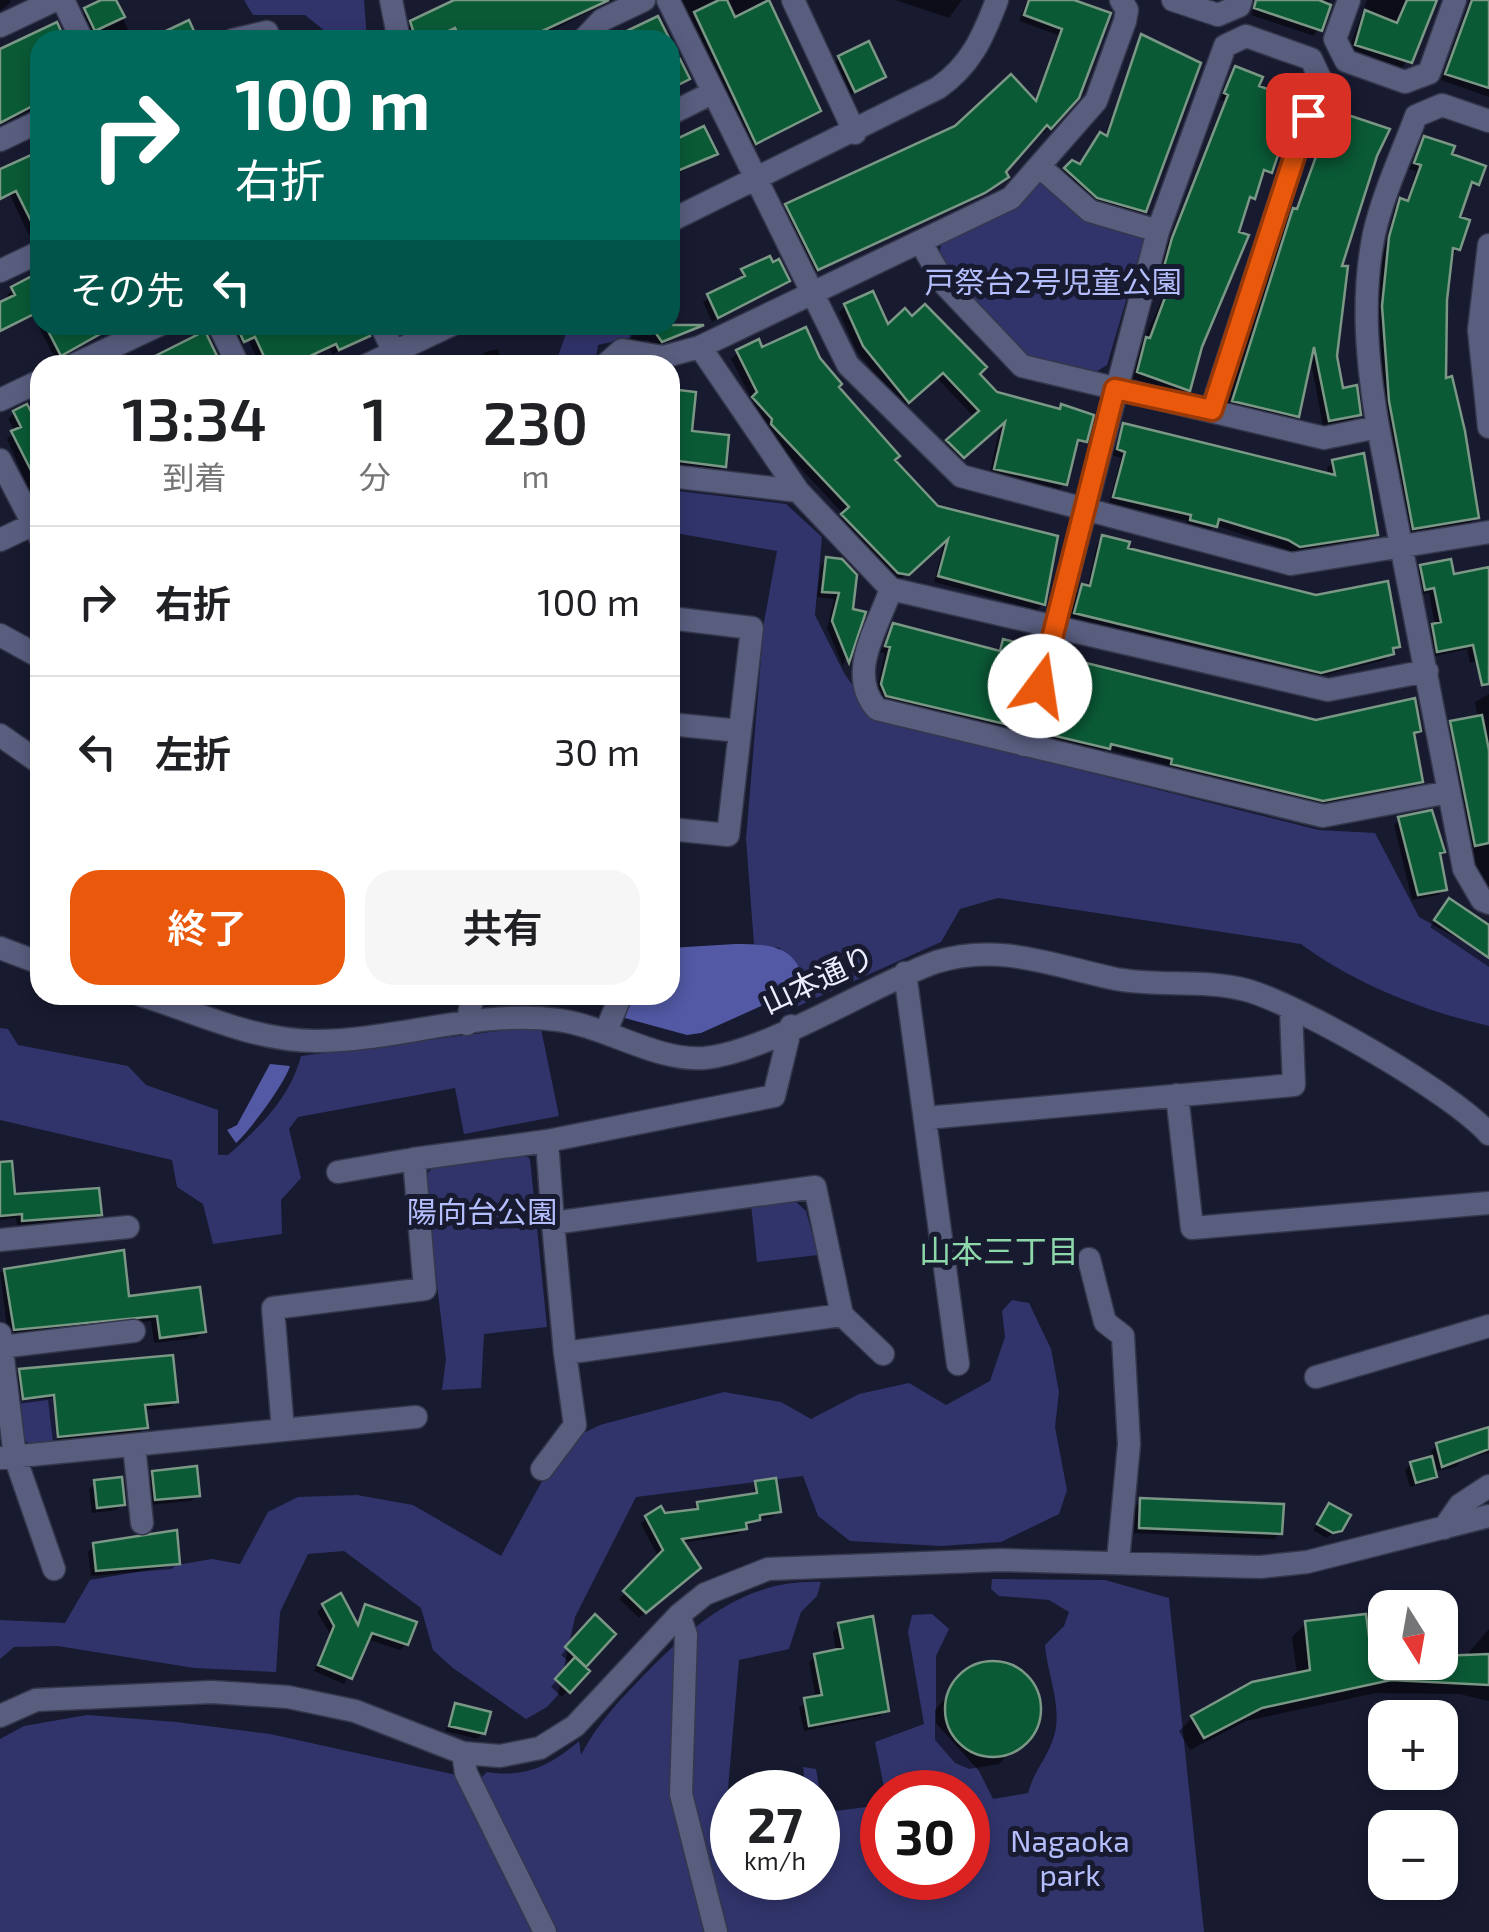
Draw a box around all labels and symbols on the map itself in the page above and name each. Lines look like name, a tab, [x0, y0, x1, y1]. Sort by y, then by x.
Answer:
pin	[1266, 73, 1351, 158]
park label: 戸祭台2号児童公園	[925, 263, 1181, 299]
position arrow	[988, 634, 1092, 738]
street label: 山本通り	[755, 937, 879, 1020]
park label: 陽向台公園	[407, 1193, 557, 1229]
district label: 山本三丁目	[919, 1231, 1079, 1269]
north arrow	[1368, 1590, 1458, 1680]
speed limit sign: 30	[860, 1770, 990, 1900]
park label: Nagaoka park	[1010, 1822, 1130, 1892]

